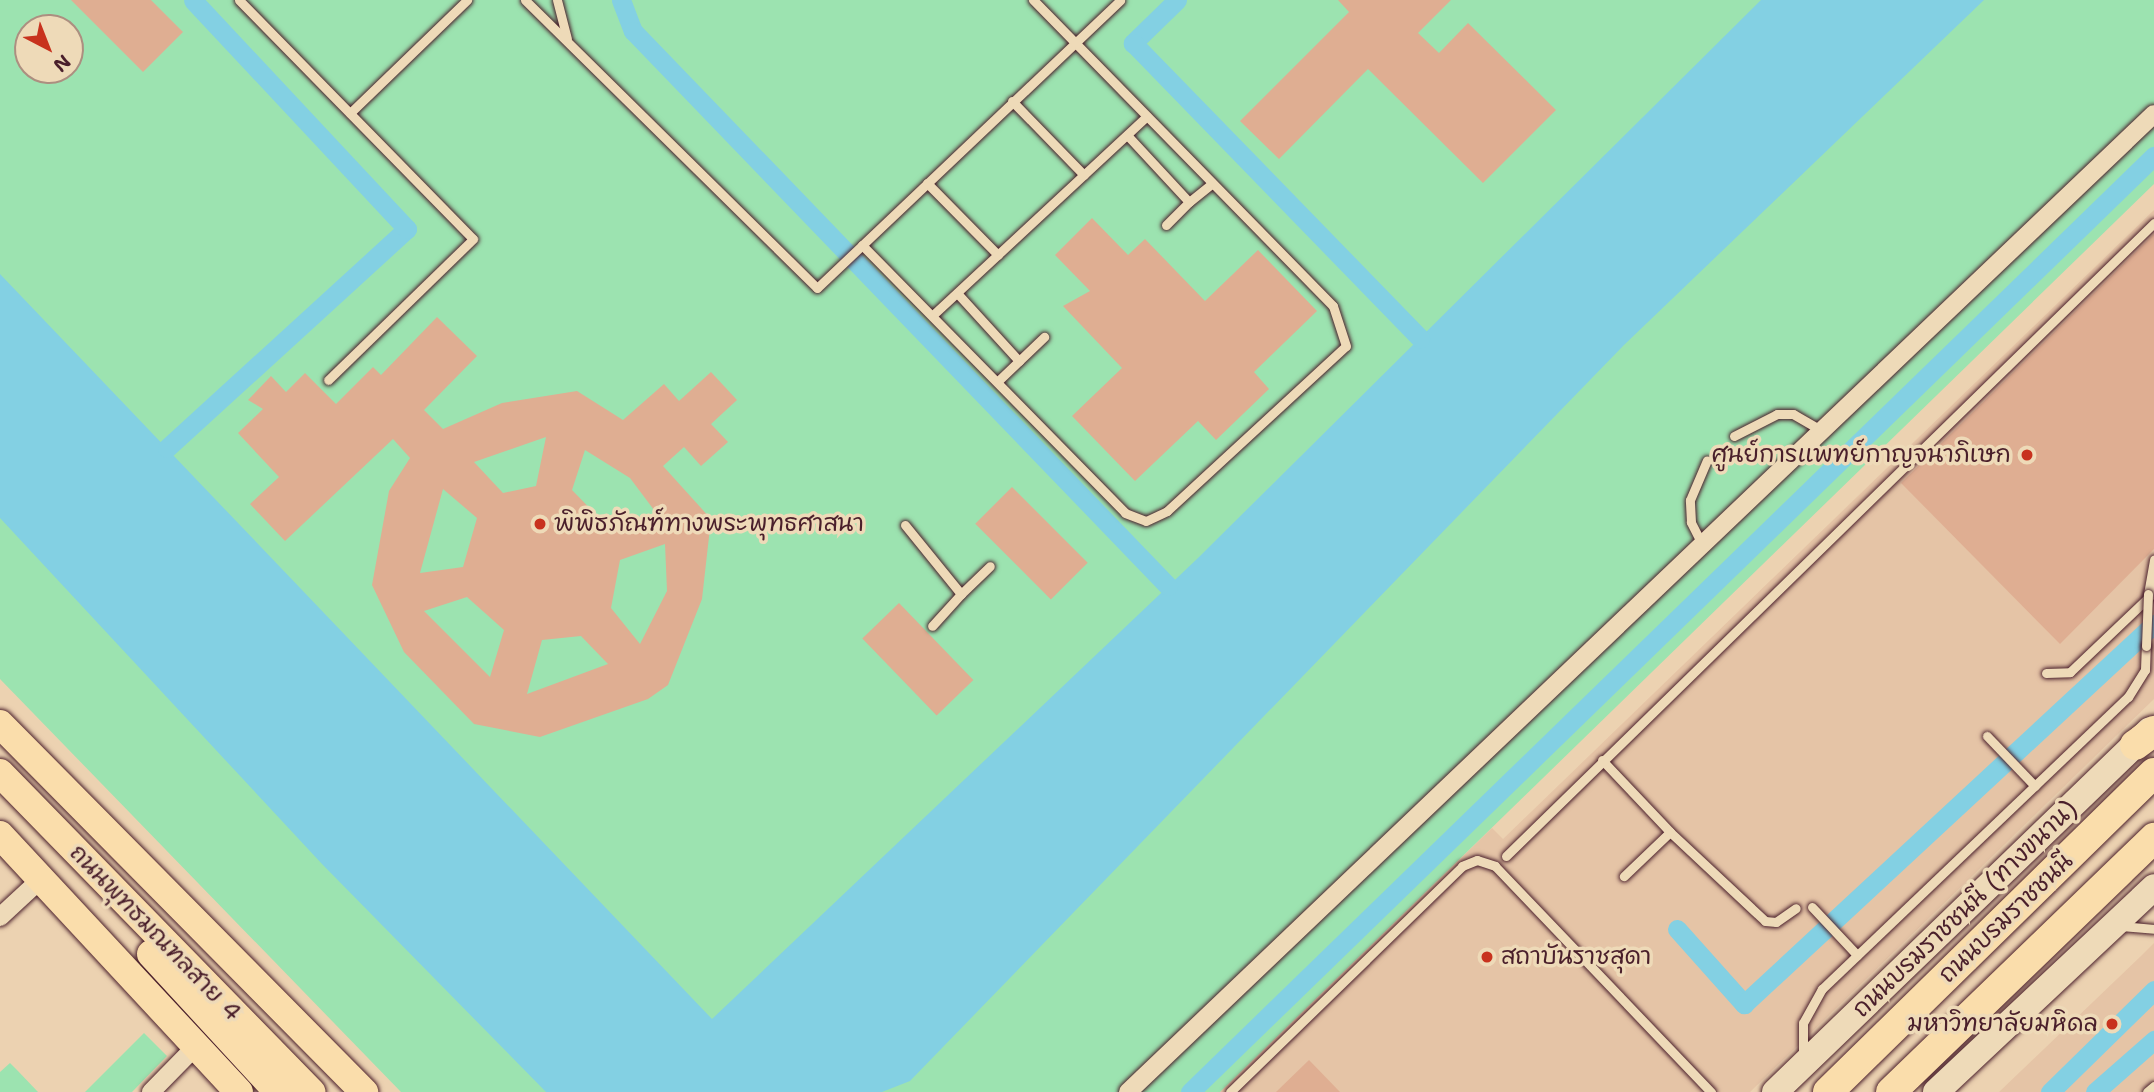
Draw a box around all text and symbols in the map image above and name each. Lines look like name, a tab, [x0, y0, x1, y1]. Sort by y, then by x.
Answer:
north arrow	[14, 14, 84, 84]
text: N	[48, 49, 76, 78]
place label: ศูนย์การแพทย์กาญจนาภิเษก	[1711, 441, 2011, 469]
marker: ศูนย์การแพทย์กาญจนาภิเษก	[2017, 445, 2037, 465]
place label: พิพิธภัณฑ์ทางพระพุทธศาสนา	[554, 510, 864, 538]
marker: พิพิธภัณฑ์ทางพระพุทธศาสนา	[532, 516, 548, 532]
street label: ถนนบรมราชชนนี (ทางขนาน)	[1847, 794, 2083, 1024]
street label: ถนนพุทธมณฑลสาย 4	[63, 839, 247, 1027]
street label: ถนนบรมราชชนนี	[1933, 847, 2079, 989]
place label: สถาบันราชสุดา	[1501, 943, 1651, 971]
marker: สถาบันราชสุดา	[1479, 949, 1495, 965]
place label: มหาวิทยาลัยมหิดล	[1907, 1010, 2098, 1038]
marker: มหาวิทยาลัยมหิดล	[2104, 1016, 2120, 1032]

